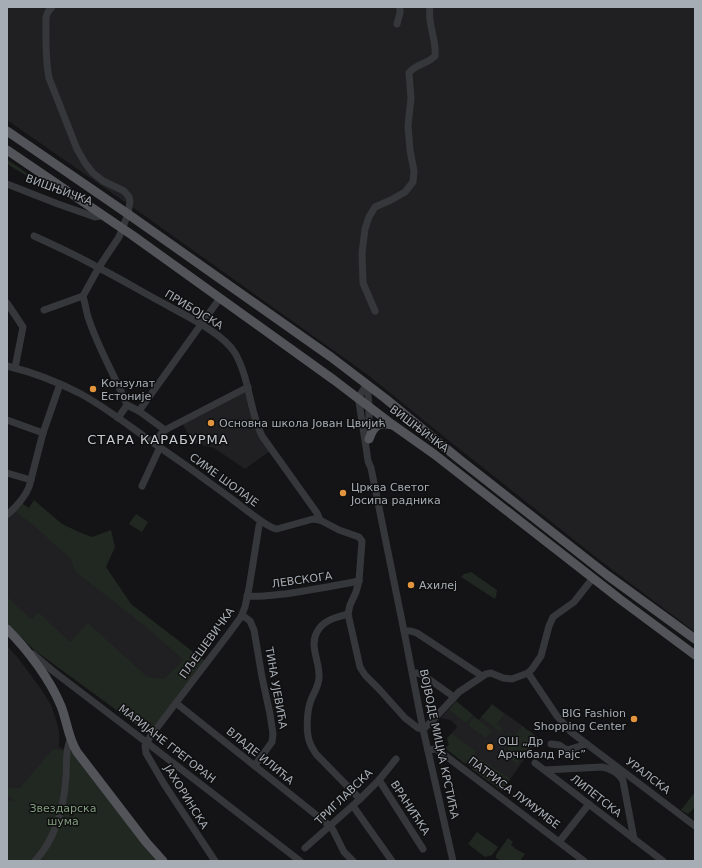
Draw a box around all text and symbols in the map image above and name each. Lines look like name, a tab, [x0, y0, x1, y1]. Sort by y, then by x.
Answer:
street label: ВИШЊИЧКА	[24, 172, 95, 208]
street label: ПРИБОЈСКА	[163, 288, 226, 333]
place label: Конзулат Естоније	[101, 377, 156, 403]
marker: Конзулат Естоније	[88, 384, 98, 394]
street label: ВИШЊИЧКА	[387, 403, 451, 456]
place label: Основна школа Јован Цвијић	[219, 417, 386, 430]
marker: Основна школа Јован Цвијић	[206, 418, 216, 428]
district label: СТАРА КАРАБУРМА	[87, 432, 229, 447]
street label: СИМЕ ШОЛАЈЕ	[187, 451, 261, 509]
place label: Црква Светог Јосипа радника	[350, 481, 441, 507]
marker: Црква Светог Јосипа радника	[338, 488, 348, 498]
street label: ЛЕВСКОГА	[271, 569, 334, 591]
place label: Ахилеј	[419, 579, 457, 592]
marker: Ахилеј	[406, 580, 416, 590]
street label: ПЉЕШЕВИЧКА	[177, 605, 237, 681]
street label: ТИНА УЈЕВИЋА	[262, 645, 290, 731]
street label: ВОЈВОДЕ МИЦКА КРСТИЋА	[417, 668, 461, 821]
street label: МАРИЈАНЕ ГРЕГОРАН	[116, 702, 218, 786]
place label: BIG Fashion Shopping Center	[534, 707, 626, 733]
marker: BIG Fashion Shopping Center	[629, 714, 639, 724]
street label: ВЛАДЕ ИЛИЋА	[224, 725, 297, 788]
place label: ОШ „Др Арчибалд Рајс”	[498, 735, 586, 761]
marker: ОШ „Др Арчибалд Рајс”	[485, 742, 495, 752]
street label: ПАТРИСА ЛУМУМБЕ	[466, 754, 562, 832]
street label: УРАЛСКА	[623, 755, 673, 797]
street label: ЈАХОРИНСКА	[161, 762, 211, 832]
street label: ТРИГЛАВСКА	[312, 766, 376, 828]
street label: ЛИПЕТСКА	[568, 772, 625, 820]
street label: ВРАНИЋКА	[388, 778, 433, 838]
park label: Звездарска шума	[30, 802, 96, 828]

